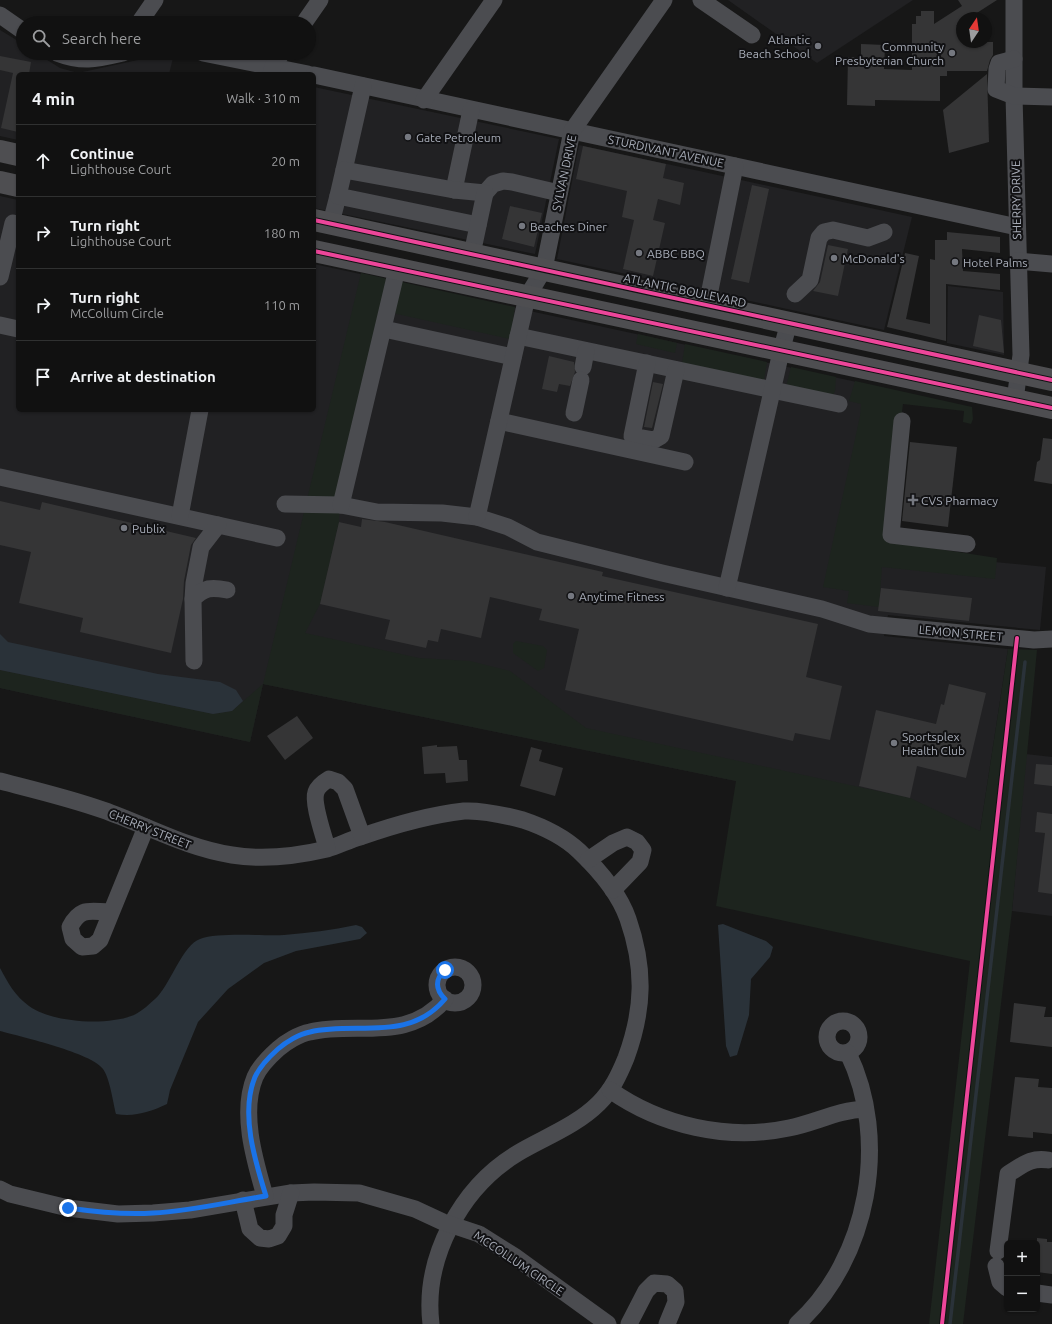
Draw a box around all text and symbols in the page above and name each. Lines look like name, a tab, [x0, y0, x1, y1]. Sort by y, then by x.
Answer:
north arrow	[956, 12, 992, 48]
search box	[16, 16, 316, 60]
icon: search	[30, 27, 52, 49]
text: Search here	[62, 30, 141, 47]
place label: Atlantic Beach School	[739, 33, 810, 60]
place label: Community Presbyterian Church	[835, 40, 944, 67]
marker: Atlantic Beach School	[813, 41, 823, 51]
marker: Community Presbyterian Church	[947, 48, 957, 58]
text: 4 min	[32, 89, 75, 108]
text: Walk · 310 m	[226, 91, 300, 105]
place label: Gate Petroleum	[416, 131, 501, 144]
marker: Gate Petroleum	[403, 132, 413, 142]
street label: STURDIVANT AVENUE	[607, 132, 725, 170]
street label: SYLVAN DRIVE	[550, 133, 578, 212]
text: Continue	[70, 145, 134, 162]
icon: ahead	[32, 150, 54, 172]
text: 20 m	[271, 154, 300, 168]
street label: SHERRY DRIVE	[1009, 160, 1023, 240]
text: Lighthouse Court	[70, 162, 171, 176]
text: Turn right	[70, 217, 140, 234]
place label: Beaches Diner	[530, 220, 607, 233]
marker: Beaches Diner	[517, 221, 527, 231]
icon: right	[32, 222, 54, 244]
text: 180 m	[264, 226, 300, 240]
text: Lighthouse Court	[70, 234, 171, 248]
place label: ABBC BBQ	[647, 247, 705, 260]
marker: ABBC BBQ	[634, 248, 644, 258]
place label: McDonald's	[842, 252, 905, 265]
marker: McDonald's	[829, 253, 839, 263]
place label: Hotel Palms	[963, 256, 1028, 269]
marker: Hotel Palms	[950, 257, 960, 267]
street label: ATLANTIC BOULEVARD	[622, 271, 748, 309]
text: Turn right	[70, 289, 140, 306]
icon: right	[32, 294, 54, 316]
text: 110 m	[264, 298, 300, 312]
text: McCollum Circle	[70, 306, 164, 320]
icon: arrive	[32, 366, 54, 388]
text: Arrive at destination	[70, 368, 216, 385]
place label: CVS Pharmacy	[921, 494, 998, 507]
marker: CVS Pharmacy	[908, 495, 918, 505]
place label: Publix	[132, 522, 165, 535]
marker: Publix	[119, 523, 129, 533]
place label: Anytime Fitness	[579, 590, 665, 603]
marker: Anytime Fitness	[566, 591, 576, 601]
street label: LEMON STREET	[918, 623, 1004, 643]
place label: Sportsplex Health Club	[902, 730, 965, 757]
marker: Sportsplex Health Club	[889, 738, 899, 748]
street label: CHERRY STREET	[107, 807, 193, 852]
route start	[436, 961, 454, 979]
route end	[59, 1199, 77, 1217]
street label: MCCOLLUM CIRCLE	[472, 1228, 567, 1298]
map controls	[1004, 1240, 1040, 1312]
button: +	[1004, 1240, 1040, 1276]
button: −	[1004, 1276, 1040, 1312]

